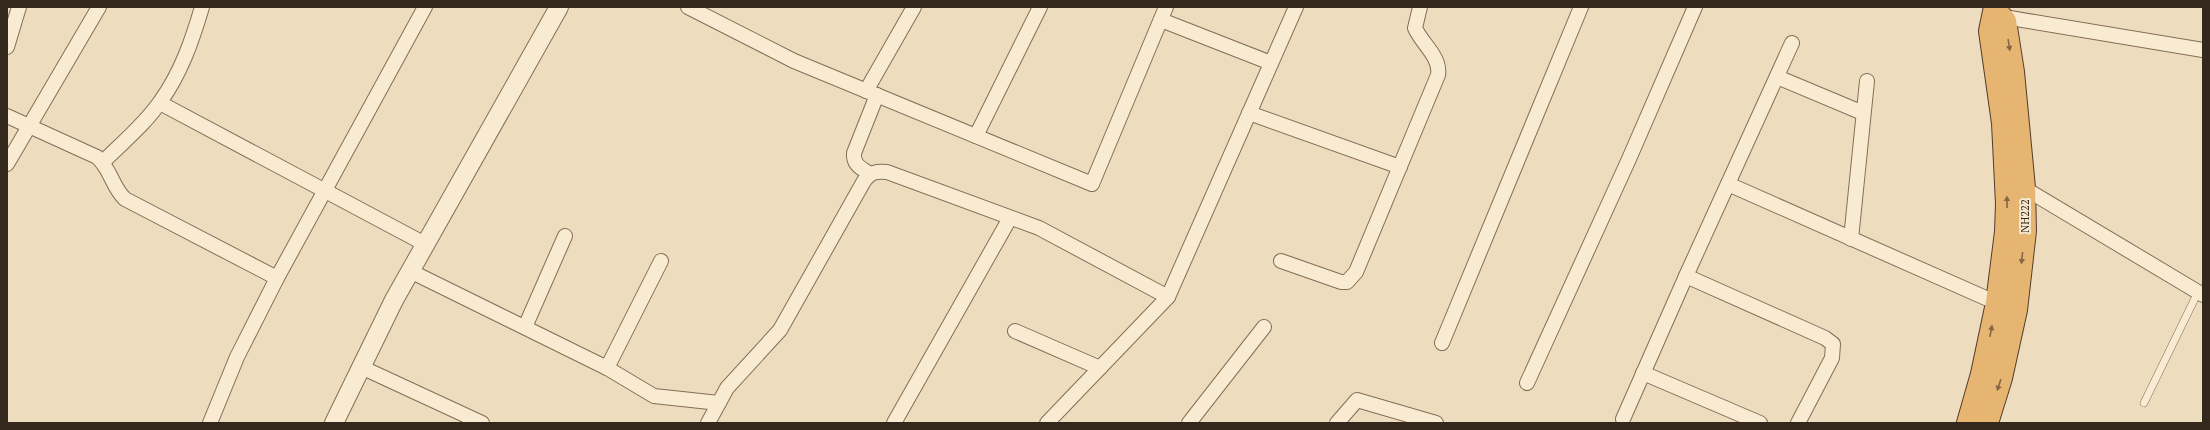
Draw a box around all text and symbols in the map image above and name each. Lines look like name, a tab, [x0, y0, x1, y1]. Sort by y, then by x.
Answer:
one-way arrow	[2006, 39, 2012, 51]
one-way arrow	[2004, 195, 2010, 208]
street label: NH222	[2018, 199, 2032, 233]
one-way arrow	[2019, 252, 2026, 264]
one-way arrow	[1988, 325, 1994, 337]
one-way arrow	[1996, 380, 2002, 392]

